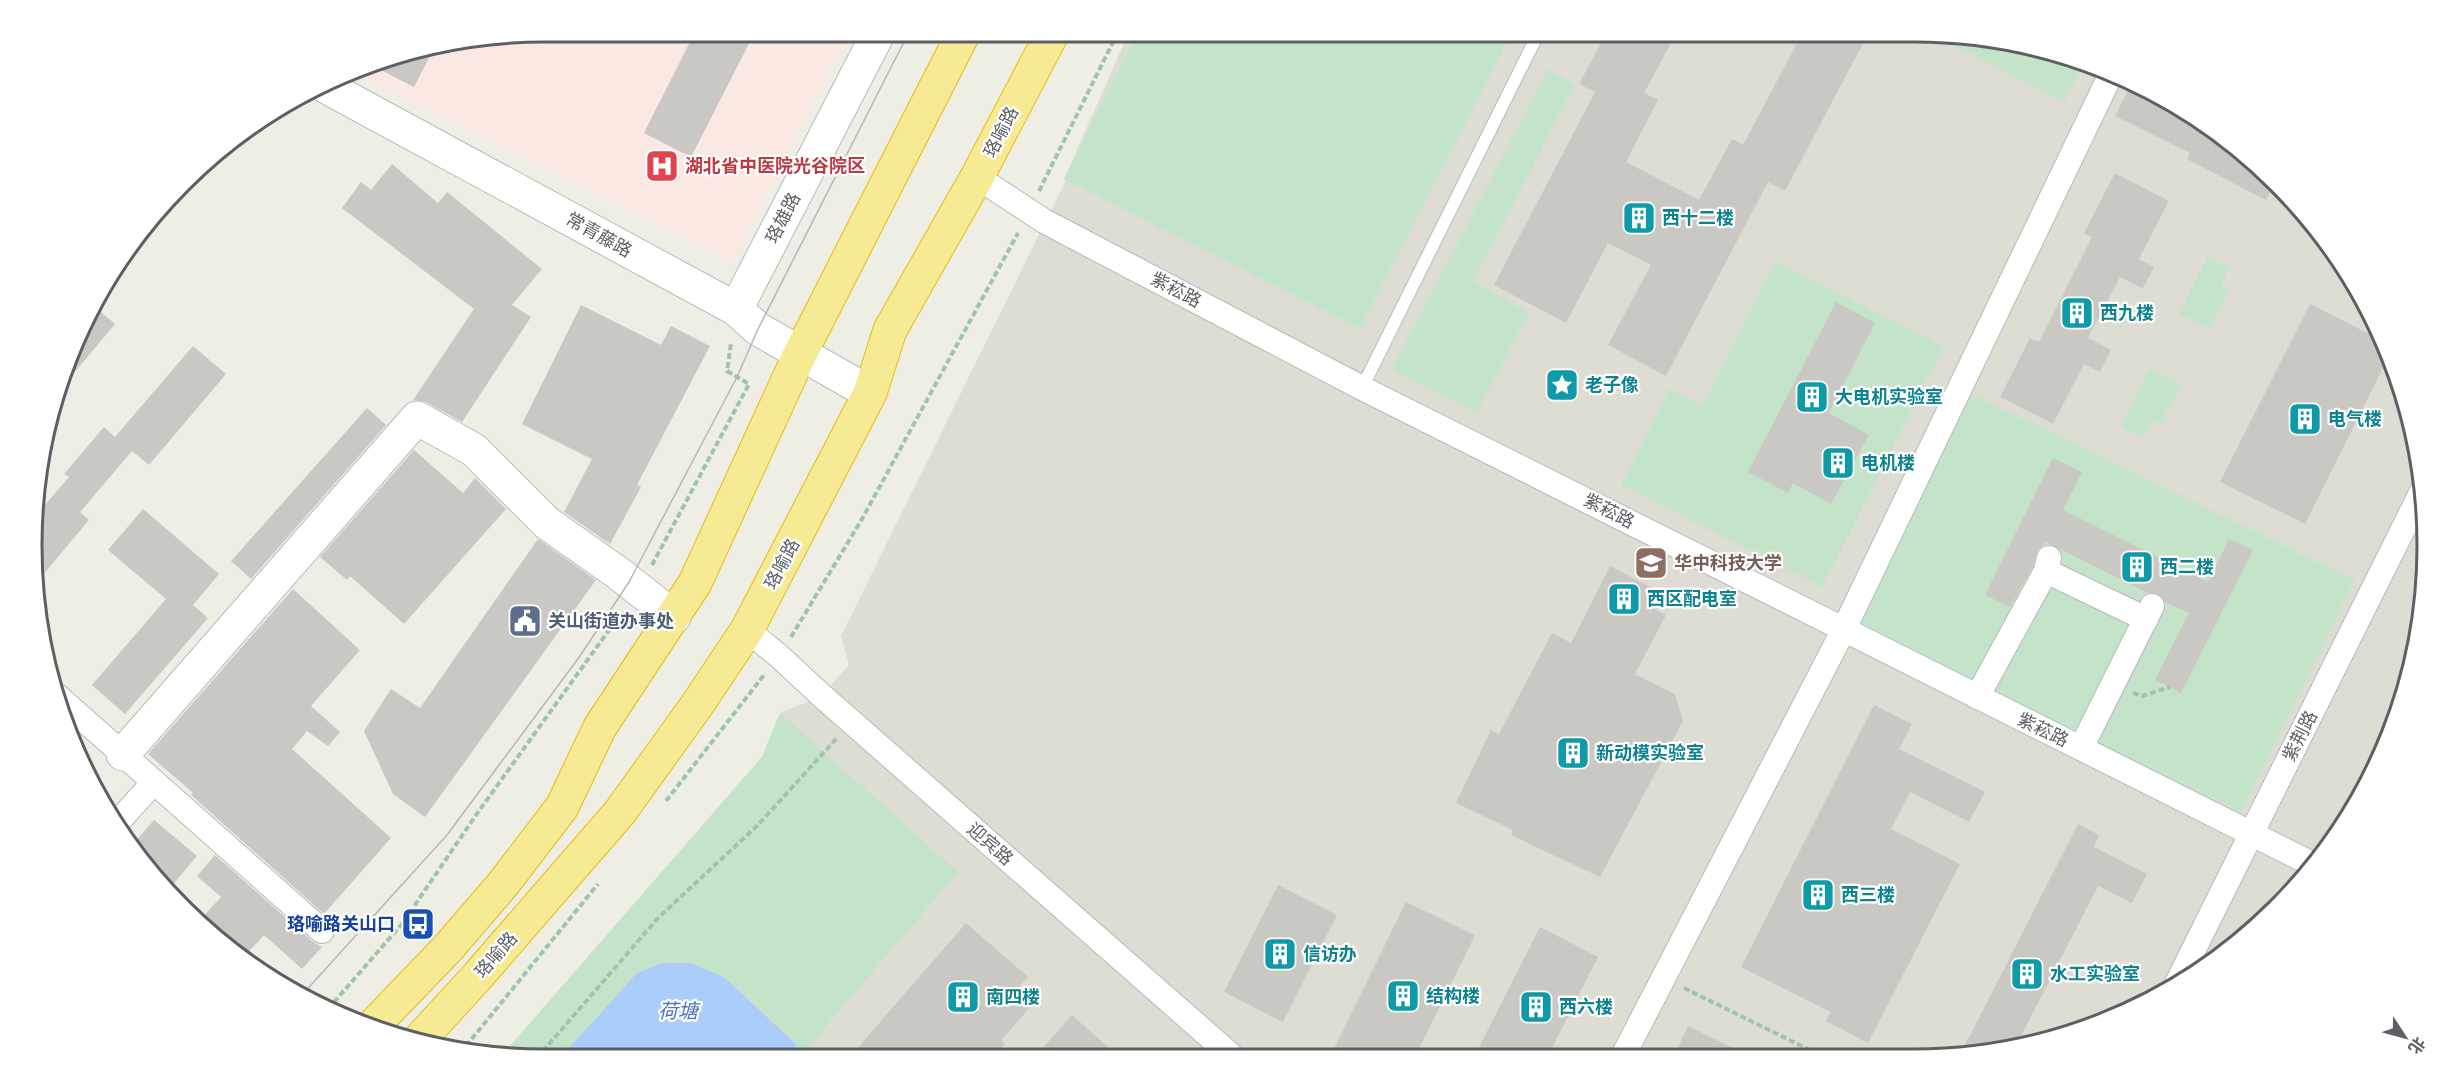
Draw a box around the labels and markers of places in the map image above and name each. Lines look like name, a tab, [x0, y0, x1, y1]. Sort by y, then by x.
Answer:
hospital icon: 湖北省中医院光谷院区	[644, 148, 680, 184]
place label: 湖北省中医院光谷院区	[685, 153, 865, 178]
building icon: 西十二楼	[1621, 200, 1657, 236]
place label: 西十二楼	[1662, 205, 1734, 230]
building icon: 西九楼	[2059, 295, 2095, 331]
place label: 西九楼	[2100, 300, 2154, 325]
place icon: 老子像	[1544, 367, 1580, 403]
place label: 老子像	[1585, 372, 1639, 397]
building icon: 大电机实验室	[1794, 379, 1830, 415]
place label: 大电机实验室	[1835, 384, 1943, 409]
building icon: 电气楼	[2287, 401, 2323, 437]
place label: 电气楼	[2328, 406, 2382, 431]
building icon: 电机楼	[1820, 445, 1856, 481]
place label: 电机楼	[1861, 450, 1915, 475]
school or university icon: 华中科技大学	[1633, 545, 1669, 581]
building icon: 西二楼	[2119, 549, 2155, 585]
place label: 华中科技大学	[1674, 550, 1782, 575]
place label: 西二楼	[2160, 554, 2214, 579]
building icon: 西区配电室	[1606, 581, 1642, 617]
place label: 西区配电室	[1647, 586, 1737, 611]
public building icon: 关山街道办事处	[507, 603, 543, 639]
place label: 关山街道办事处	[548, 608, 674, 633]
building icon: 新动模实验室	[1555, 735, 1591, 771]
place label: 新动模实验室	[1596, 740, 1704, 765]
building icon: 西三楼	[1800, 877, 1836, 913]
place label: 西三楼	[1841, 882, 1895, 907]
bus stop icon: 珞喻路关山口	[400, 906, 436, 942]
place label: 珞喻路关山口	[287, 911, 395, 936]
building icon: 信访办	[1262, 936, 1298, 972]
place label: 信访办	[1303, 941, 1357, 966]
building icon: 水工实验室	[2009, 956, 2045, 992]
place label: 水工实验室	[2050, 961, 2140, 986]
building icon: 结构楼	[1385, 978, 1421, 1014]
building icon: 南四楼	[945, 979, 981, 1015]
place label: 结构楼	[1426, 983, 1480, 1008]
place label: 南四楼	[986, 984, 1040, 1009]
building icon: 西六楼	[1518, 989, 1554, 1025]
place label: 西六楼	[1559, 994, 1613, 1019]

